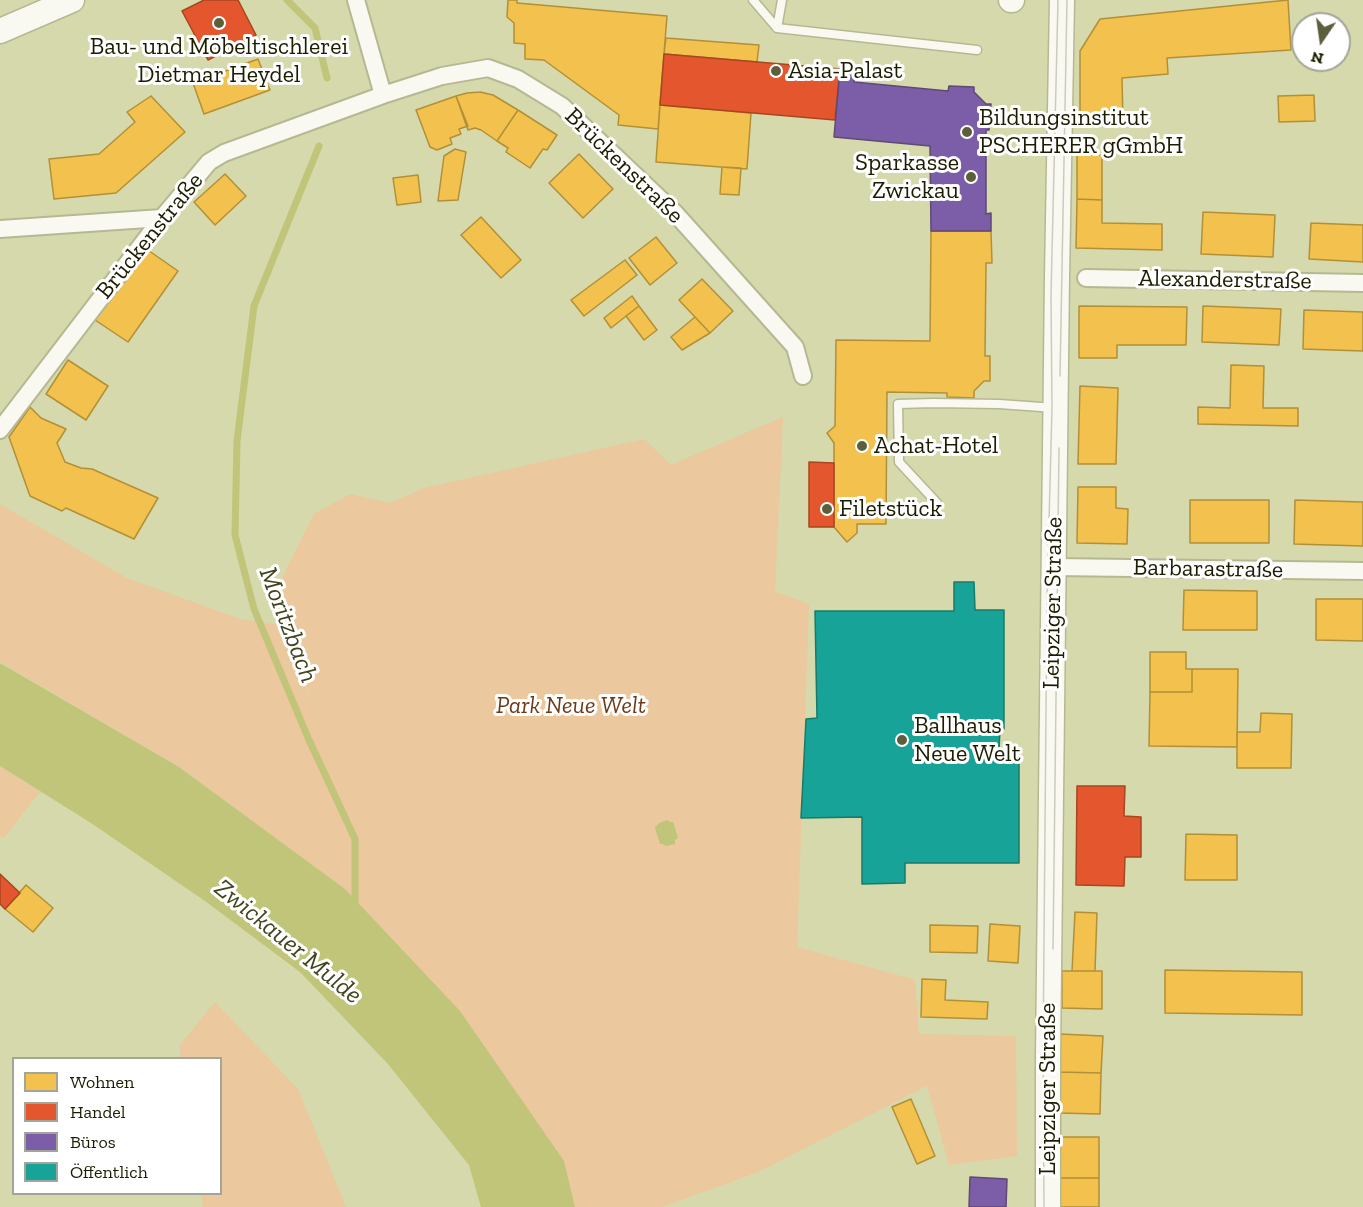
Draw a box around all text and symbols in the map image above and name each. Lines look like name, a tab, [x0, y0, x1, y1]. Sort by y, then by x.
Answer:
north arrow	[1291, 12, 1351, 72]
marker: Bau- und Möbeltischlerei Dietmar Heydel	[212, 16, 226, 30]
place label: Bau- und Möbeltischlerei Dietmar Heydel	[90, 33, 348, 89]
text: N	[1309, 47, 1325, 69]
place label: Asia-Palast	[788, 57, 902, 85]
marker: Asia-Palast	[769, 64, 783, 78]
street label: Brückenstraße	[559, 102, 689, 230]
place label: Bildungsinstitut PSCHERER gGmbH	[979, 104, 1183, 160]
marker: Bildungsinstitut PSCHERER gGmbH	[960, 125, 974, 139]
place label: Sparkasse Zwickau	[855, 149, 959, 205]
street label: Brückenstraße	[90, 167, 210, 305]
marker: Sparkasse Zwickau	[964, 170, 978, 184]
street label: Alexanderstraße	[1138, 264, 1312, 296]
place label: Achat-Hotel	[874, 432, 998, 460]
marker: Achat-Hotel	[855, 439, 869, 453]
place label: Filetstück	[839, 495, 942, 523]
marker: Filetstück	[820, 502, 834, 516]
street label: Leipziger Straße	[1037, 517, 1069, 689]
street label: Barbarastraße	[1133, 553, 1283, 585]
water label: Moritzbach	[252, 563, 324, 687]
park label: Park Neue Welt	[496, 692, 646, 720]
place label: Ballhaus Neue Welt	[914, 712, 1021, 768]
marker: Ballhaus Neue Welt	[895, 733, 909, 747]
water label: Zwickauer Mulde	[208, 873, 368, 1011]
street label: Leipziger Straße	[1034, 1003, 1062, 1175]
legend	[12, 1057, 222, 1195]
text: Wohnen	[70, 1071, 134, 1093]
text: Handel	[70, 1101, 126, 1123]
text: Büros	[70, 1131, 116, 1153]
text: Öffentlich	[70, 1161, 148, 1183]

